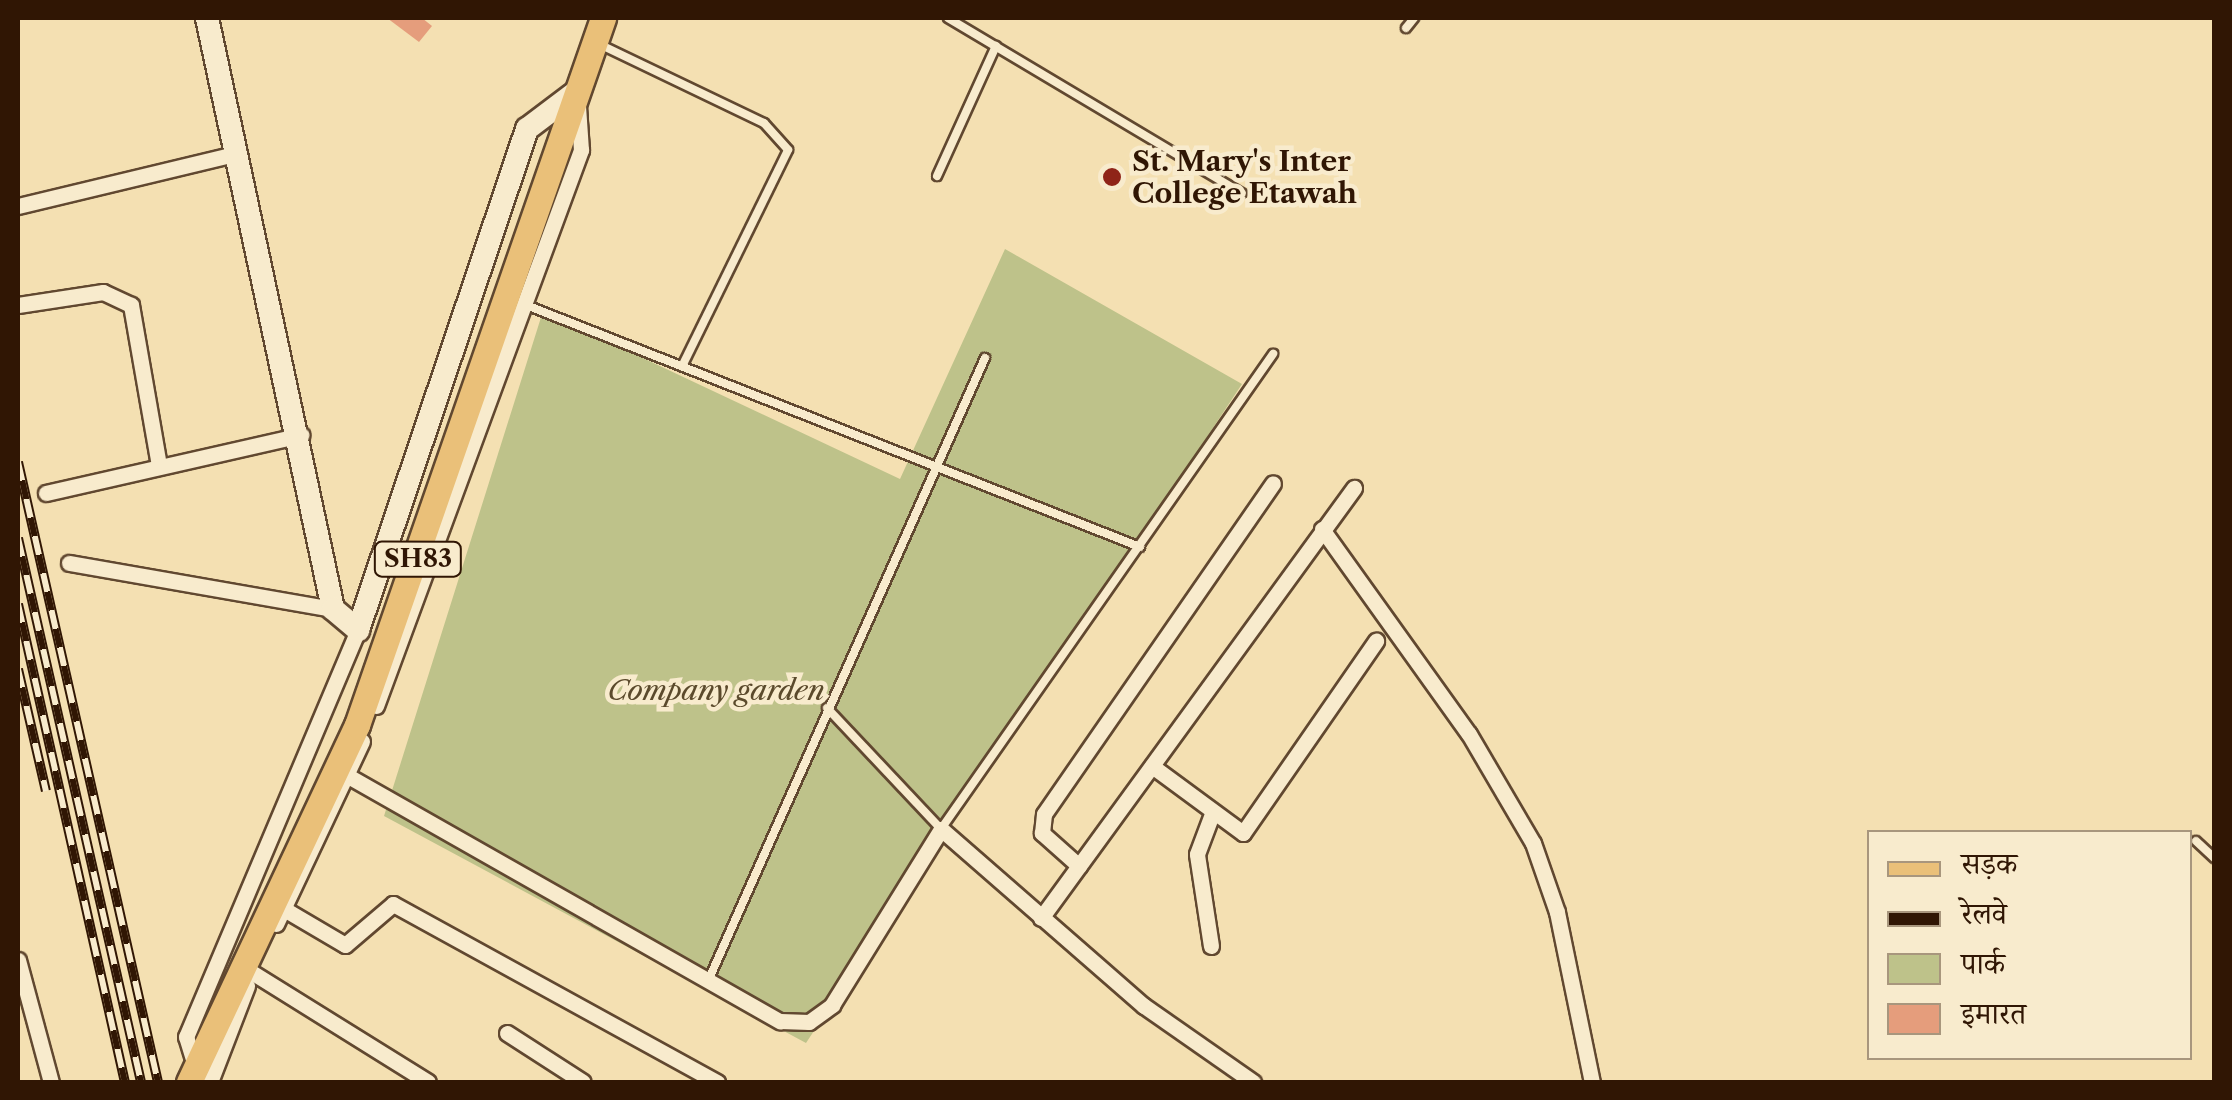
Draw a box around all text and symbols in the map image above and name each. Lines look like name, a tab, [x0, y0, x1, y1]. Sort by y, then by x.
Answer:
place label: St. Mary's Inter College Etawah	[1132, 144, 1357, 210]
marker: St. Mary's Inter College Etawah	[1101, 166, 1123, 188]
road number: SH83	[373, 539, 463, 579]
park label: Company garden	[607, 673, 825, 707]
legend	[1867, 830, 2192, 1060]
text: सड़क	[1961, 845, 2017, 882]
text: रेलवे	[1961, 895, 2007, 932]
text: पार्क	[1961, 945, 2005, 982]
text: इमारत	[1961, 995, 2026, 1032]

